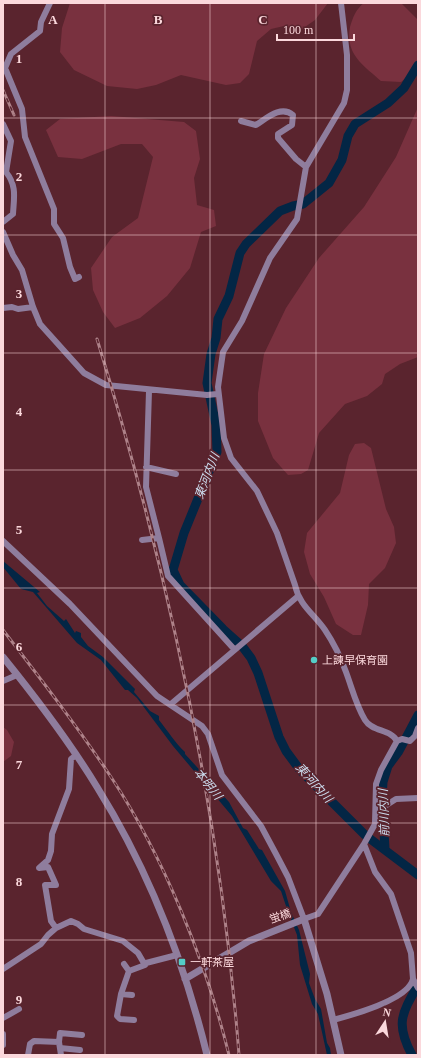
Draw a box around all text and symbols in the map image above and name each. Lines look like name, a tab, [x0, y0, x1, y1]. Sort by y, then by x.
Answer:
text: A	[48, 12, 58, 27]
text: B	[154, 12, 163, 27]
text: C	[258, 12, 268, 27]
scale bar	[277, 16, 354, 42]
text: 100 m	[283, 23, 314, 37]
text: 1	[16, 51, 22, 66]
text: 2	[16, 169, 22, 184]
text: 3	[16, 286, 23, 301]
text: 4	[16, 404, 23, 419]
water label: 東河内川	[192, 449, 223, 501]
text: 5	[16, 522, 23, 537]
text: 6	[16, 639, 23, 654]
place label: 上諫早保育園	[322, 654, 388, 666]
marker: 上諫早保育園	[309, 655, 319, 665]
text: 7	[16, 757, 23, 772]
water label: 東河内川	[293, 760, 337, 807]
water label: 本明川	[191, 766, 226, 804]
water label: 前川内川	[376, 787, 392, 837]
text: 8	[16, 874, 23, 889]
street label: 蛍橋	[268, 907, 292, 925]
place label: 一軒茶屋	[190, 956, 234, 968]
marker: 一軒茶屋	[177, 957, 187, 967]
text: 9	[16, 992, 23, 1007]
north arrow	[365, 1002, 405, 1042]
text: N	[382, 1006, 392, 1019]

